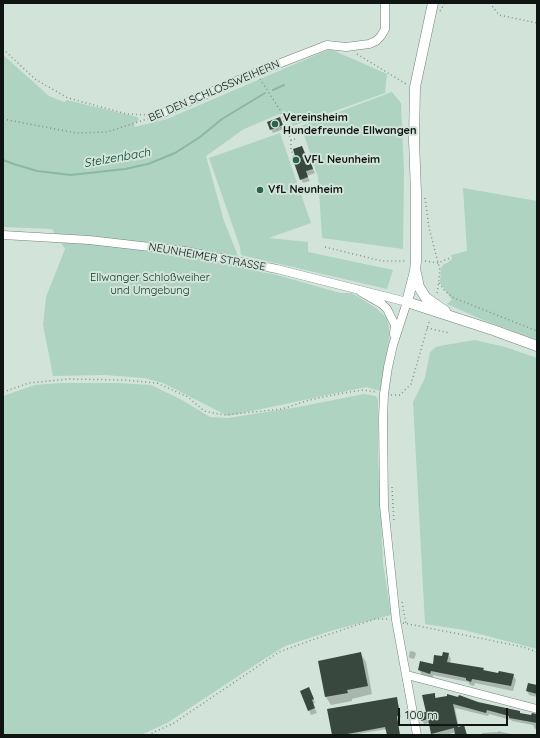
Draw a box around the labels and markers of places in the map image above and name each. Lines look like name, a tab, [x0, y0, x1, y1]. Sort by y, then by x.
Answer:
place label: Vereinsheim Hundefreunde Ellwangen	[283, 111, 417, 137]
marker: Vereinsheim Hundefreunde Ellwangen	[270, 119, 280, 129]
place label: VFL Neunheim	[304, 153, 380, 167]
marker: VFL Neunheim	[291, 155, 301, 165]
place label: VfL Neunheim	[268, 183, 343, 197]
marker: VfL Neunheim	[255, 185, 265, 195]

